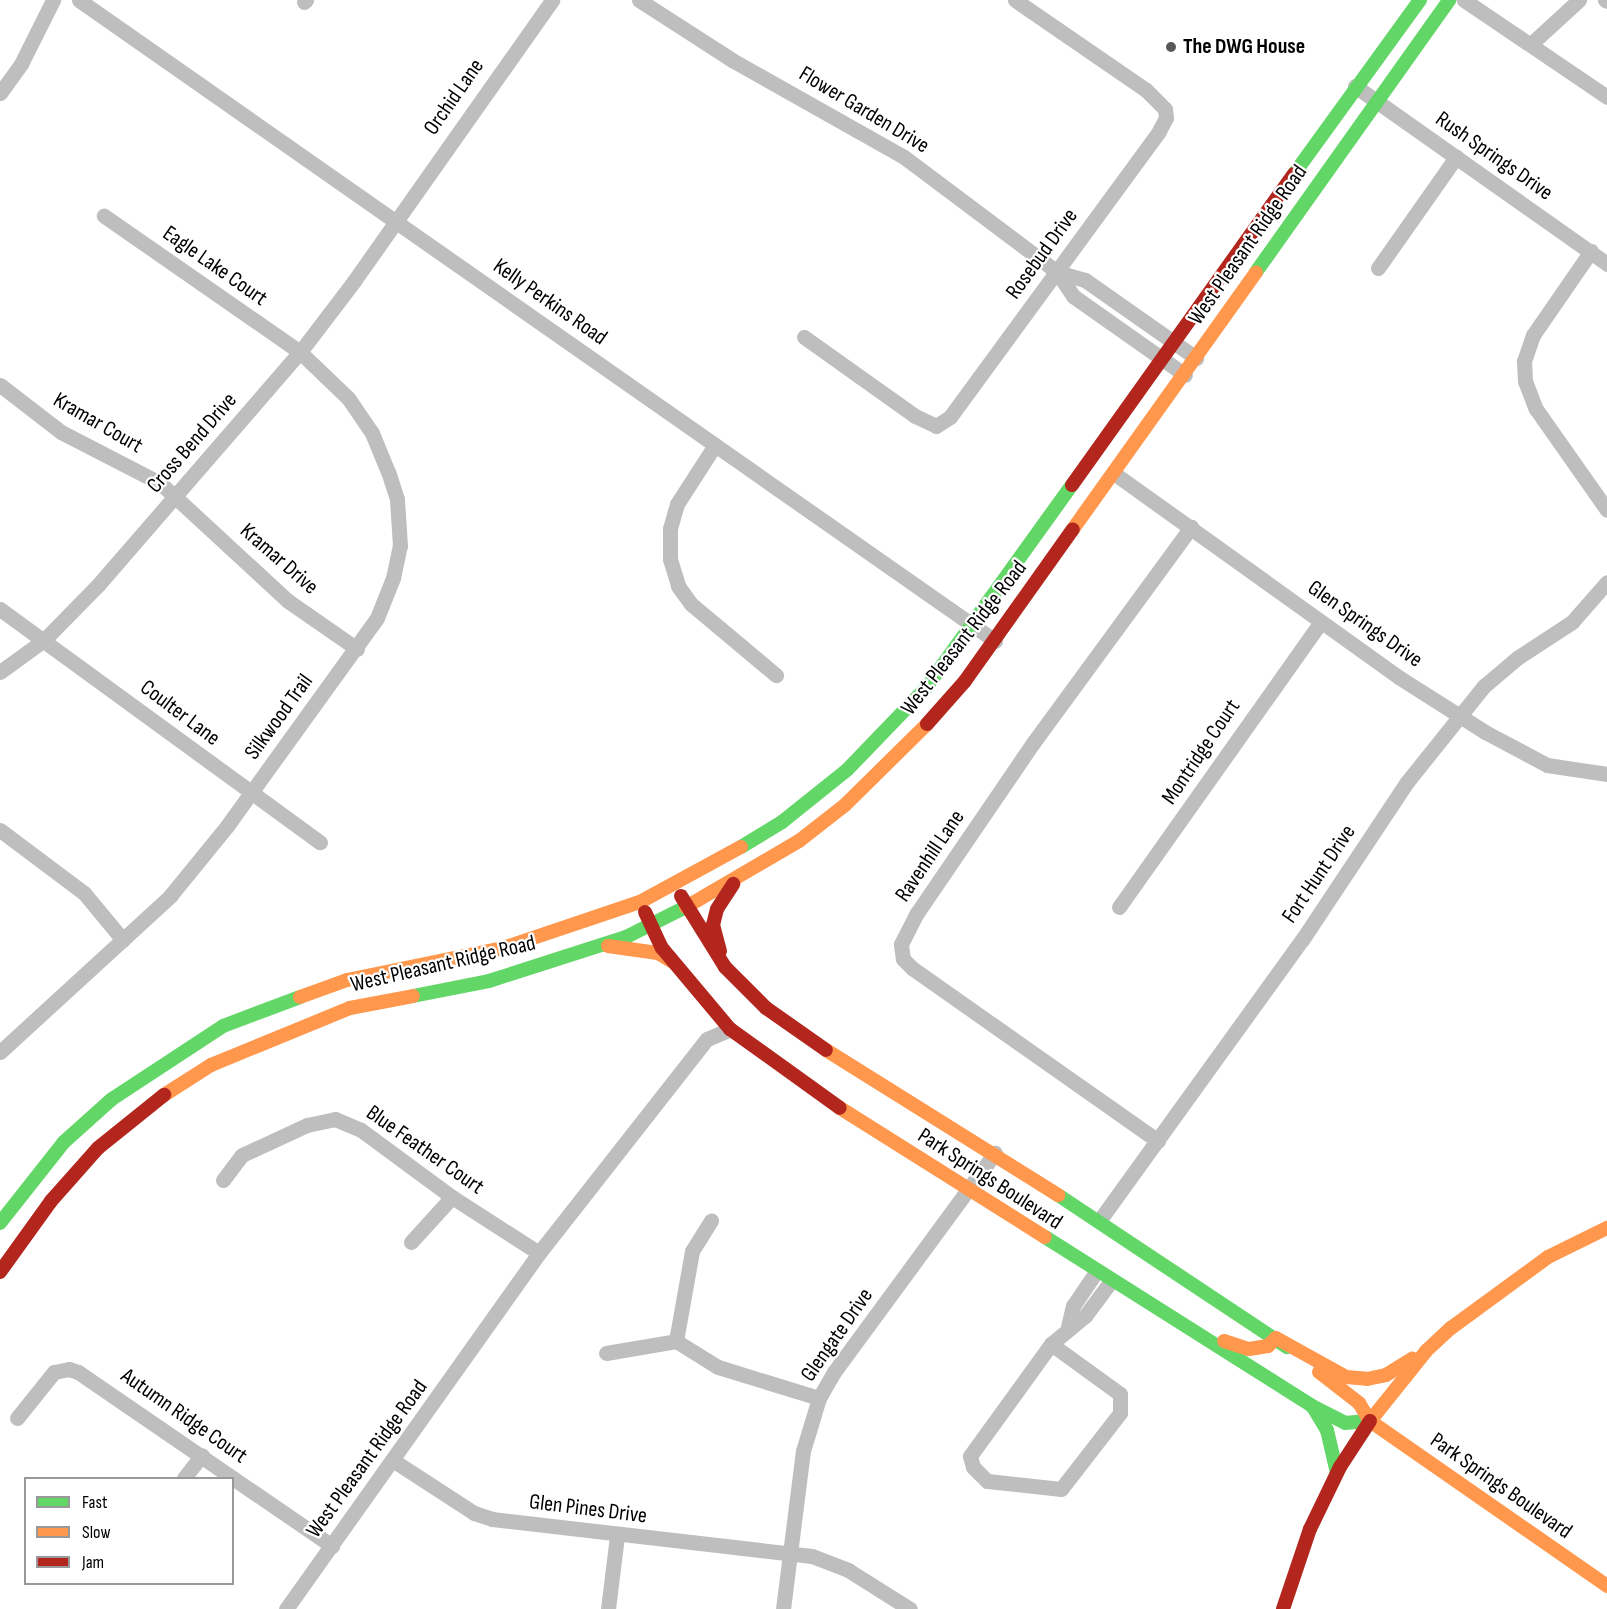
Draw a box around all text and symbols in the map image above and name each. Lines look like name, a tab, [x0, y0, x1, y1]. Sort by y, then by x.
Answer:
place label: The DWG House	[1183, 34, 1305, 60]
marker: The DWG House	[1164, 40, 1178, 54]
street label: Orchid Lane	[418, 54, 490, 140]
street label: Flower Garden Drive	[794, 61, 934, 159]
street label: Rush Springs Drive	[1430, 106, 1558, 206]
street label: West Pleasant Ridge Road	[1183, 160, 1313, 330]
street label: Rosebud Drive	[1000, 204, 1084, 304]
street label: Eagle Lake Court	[158, 220, 272, 312]
street label: Kelly Perkins Road	[488, 253, 612, 351]
street label: Kramar Court	[49, 387, 147, 459]
street label: Cross Bend Drive	[141, 388, 243, 498]
street label: Kramar Drive	[234, 518, 324, 600]
street label: West Pleasant Ridge Road	[895, 556, 1033, 720]
street label: Glen Springs Drive	[1303, 575, 1427, 673]
street label: Silkwood Trail	[239, 669, 319, 765]
street label: Coulter Lane	[135, 674, 225, 752]
street label: Montridge Court	[1156, 694, 1246, 810]
street label: Ravenhill Lane	[890, 805, 970, 907]
street label: Fort Hunt Drive	[1277, 820, 1361, 928]
street label: West Pleasant Ridge Road	[348, 930, 538, 998]
street label: Blue Feather Court	[361, 1100, 489, 1200]
street label: Park Springs Boulevard	[913, 1122, 1067, 1236]
street label: Glengate Drive	[795, 1283, 879, 1387]
street label: Autumn Ridge Court	[116, 1363, 252, 1469]
street label: West Pleasant Ridge Road	[301, 1375, 433, 1543]
street label: Park Springs Boulevard	[1425, 1427, 1577, 1545]
legend	[24, 1477, 234, 1585]
street label: Glen Pines Drive	[528, 1489, 648, 1529]
text: Fast	[82, 1492, 107, 1513]
text: Slow	[82, 1522, 111, 1543]
text: Jam	[82, 1552, 104, 1573]

